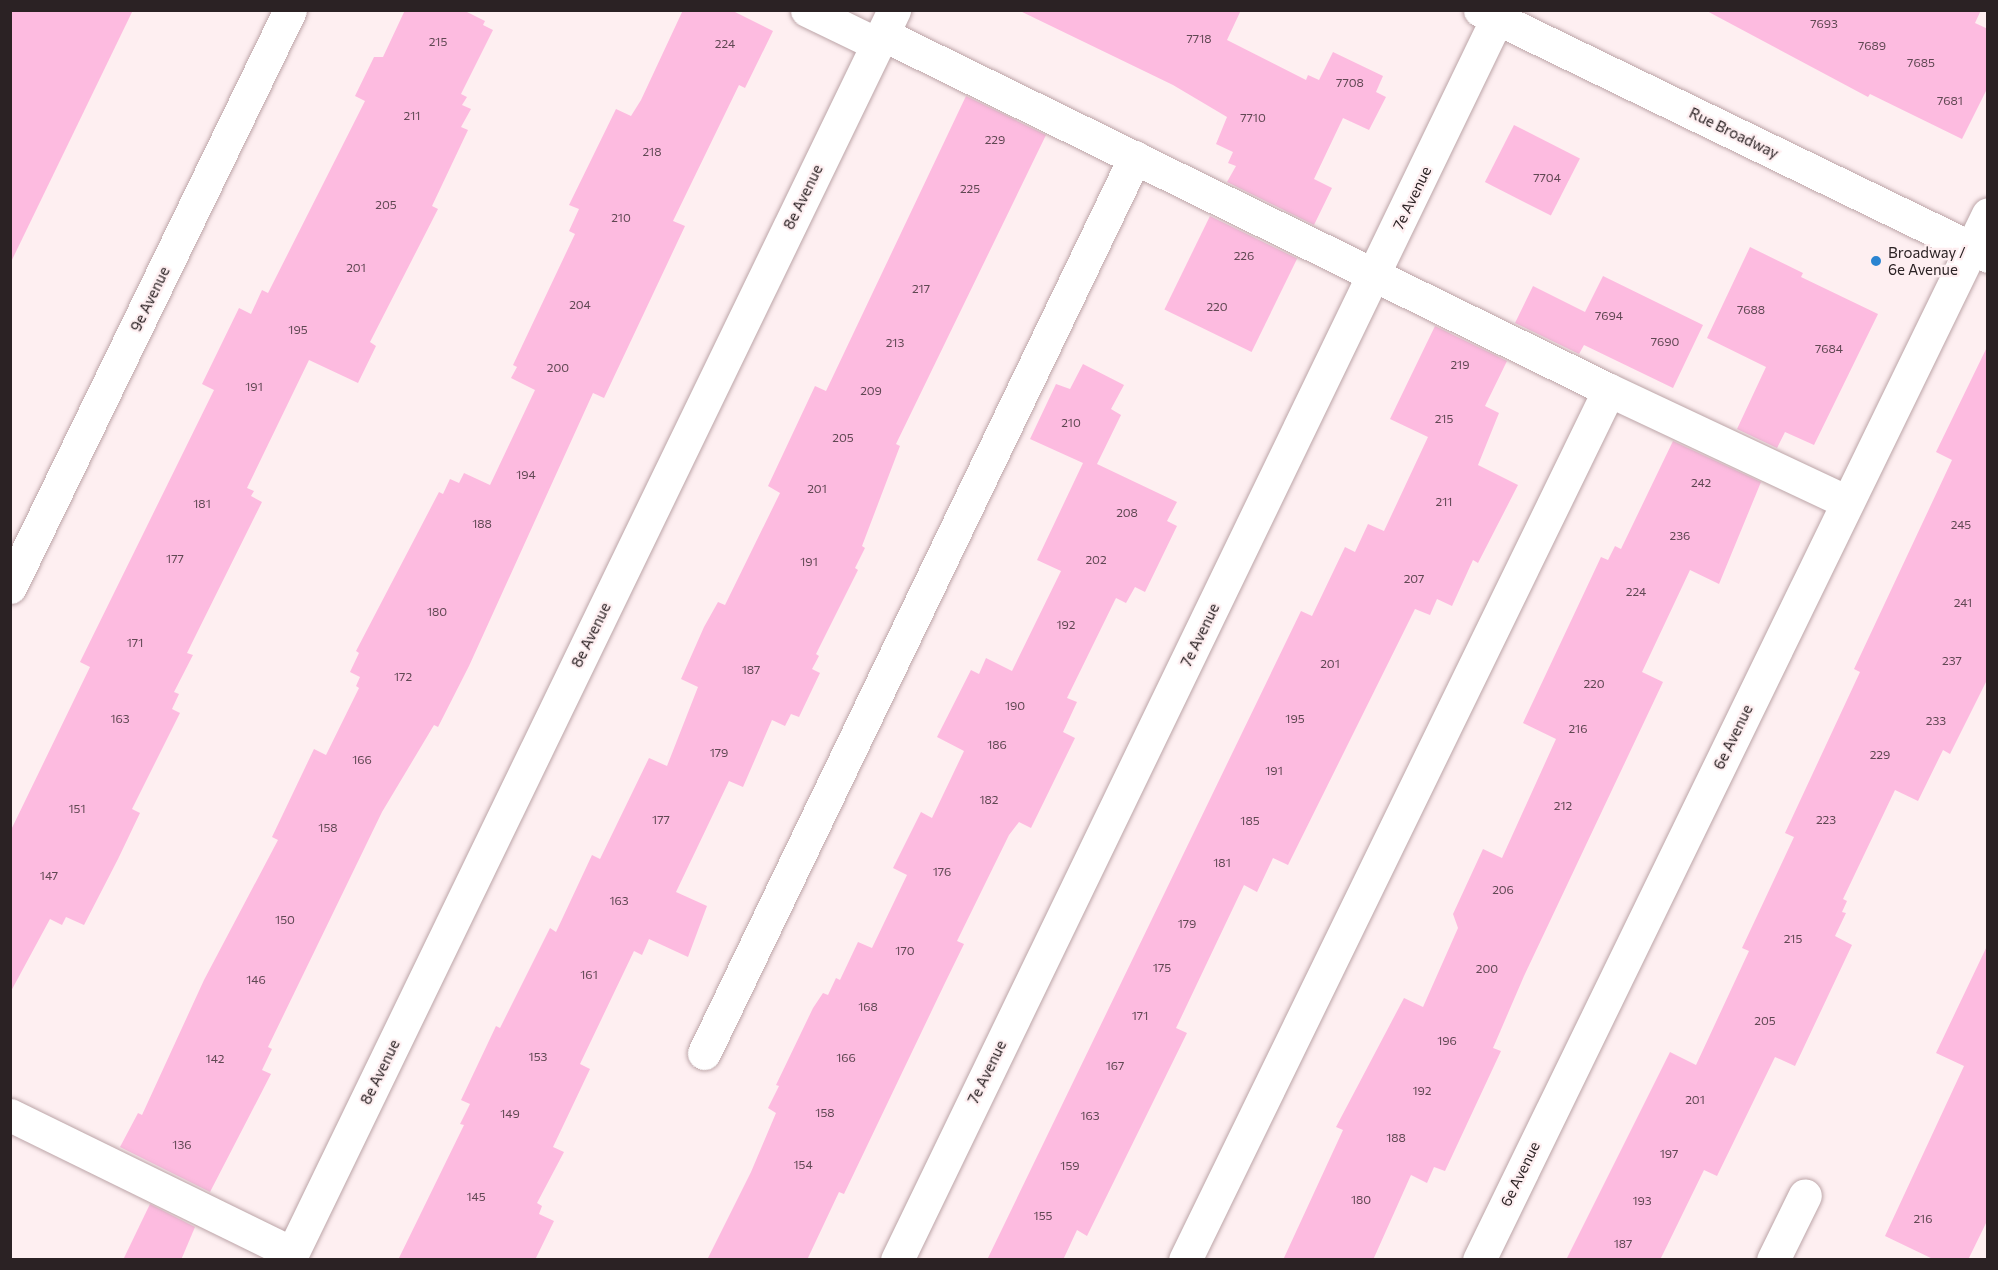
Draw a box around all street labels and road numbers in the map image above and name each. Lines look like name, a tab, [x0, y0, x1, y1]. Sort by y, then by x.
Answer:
street label: Rue Broadway	[1686, 104, 1782, 162]
street label: 8e Avenue	[780, 162, 826, 232]
street label: 7e Avenue	[1389, 163, 1435, 233]
street label: 9e Avenue	[127, 264, 173, 334]
street label: 8e Avenue	[568, 600, 614, 670]
street label: 7e Avenue	[1177, 600, 1223, 670]
street label: 6e Avenue	[1710, 702, 1756, 772]
street label: 8e Avenue	[357, 1037, 403, 1107]
street label: 7e Avenue	[964, 1037, 1010, 1107]
street label: 6e Avenue	[1497, 1139, 1543, 1209]

